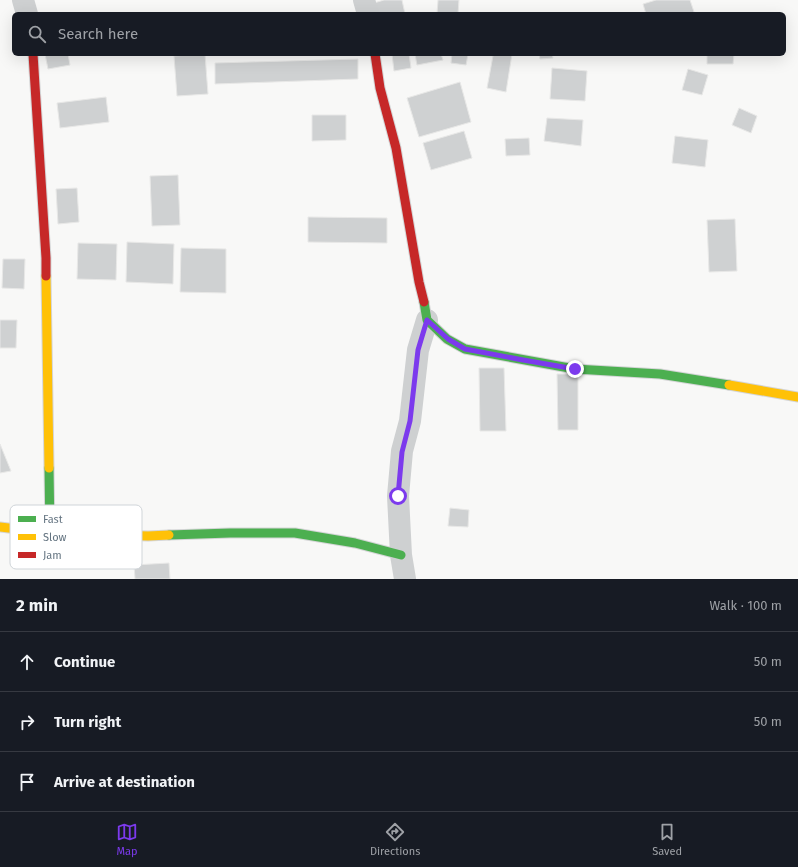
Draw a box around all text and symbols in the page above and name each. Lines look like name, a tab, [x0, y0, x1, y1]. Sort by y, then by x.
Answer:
search box	[12, 12, 786, 56]
icon: search	[26, 23, 48, 45]
text: Search here	[58, 25, 138, 43]
route end	[566, 360, 584, 378]
route start	[389, 487, 407, 505]
legend	[10, 505, 142, 569]
text: Fast	[43, 513, 63, 526]
text: Slow	[43, 531, 67, 544]
text: Jam	[43, 549, 62, 562]
text: 2 min	[16, 595, 58, 616]
text: Walk · 100 m	[710, 598, 782, 613]
icon: ahead	[16, 651, 38, 673]
text: Continue	[54, 653, 115, 671]
text: 50 m	[754, 654, 782, 669]
icon: right	[16, 711, 38, 733]
text: Turn right	[54, 713, 121, 731]
text: 50 m	[754, 714, 782, 729]
icon: arrive	[16, 771, 38, 793]
text: Arrive at destination	[54, 773, 195, 791]
tab: Map	[116, 821, 138, 858]
tab: Directions	[370, 821, 420, 858]
tab: Saved	[652, 821, 682, 858]

